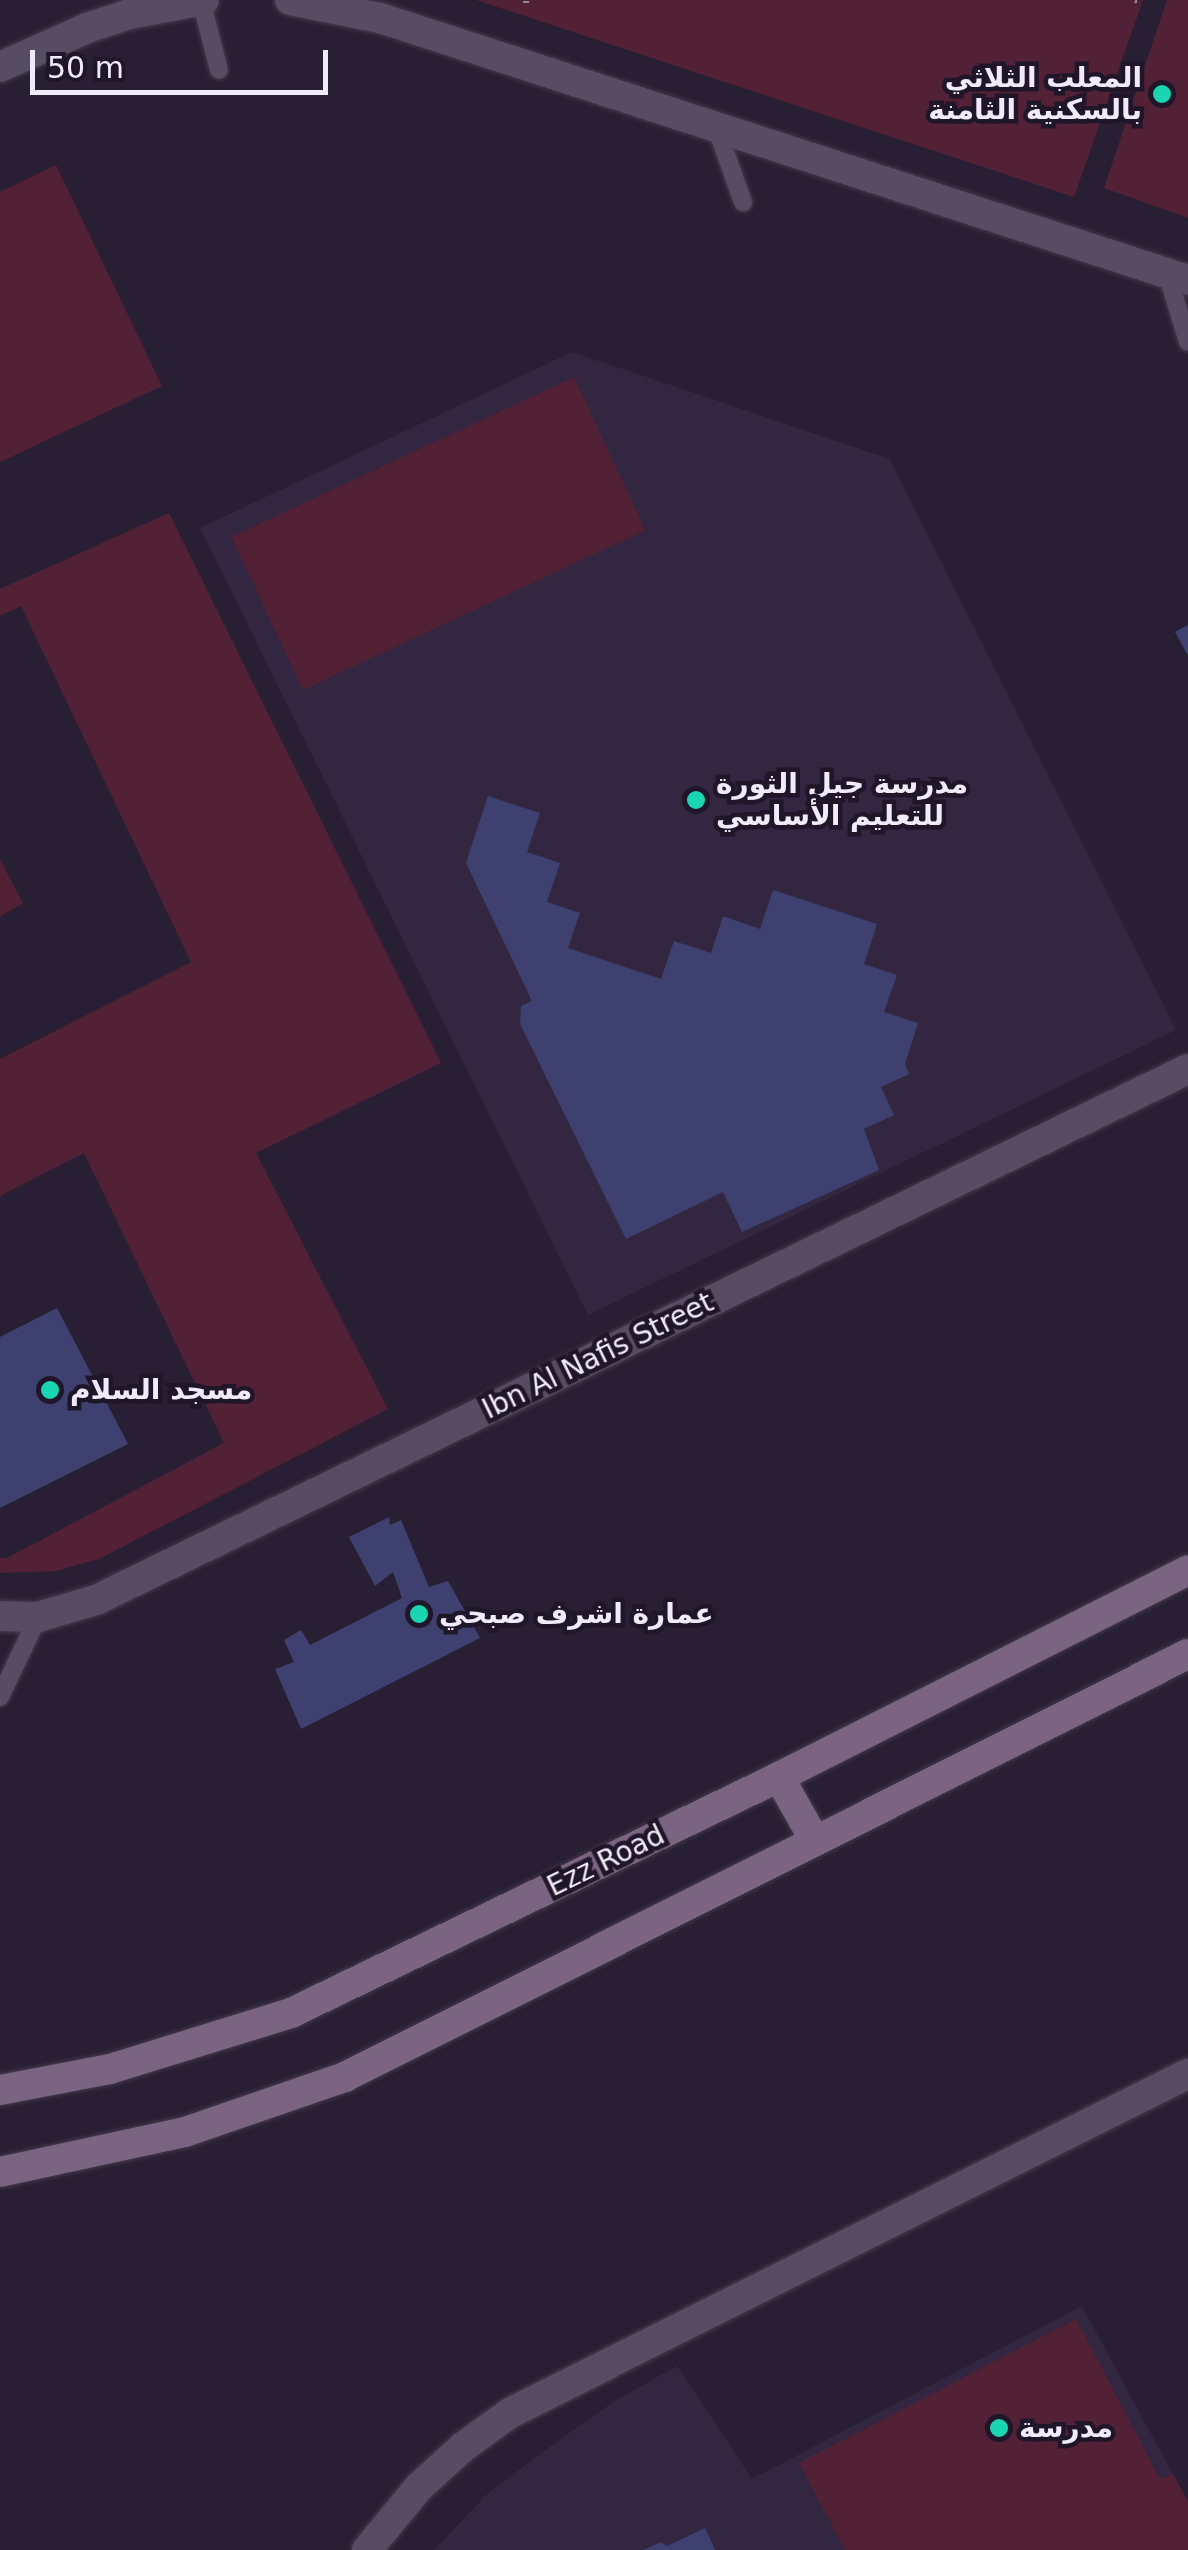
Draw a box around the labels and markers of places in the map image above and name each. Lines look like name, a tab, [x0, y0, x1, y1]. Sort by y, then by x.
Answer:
place label: المعلب الثلاثي بالسكنية الثامنة	[928, 61, 1142, 127]
marker: المعلب الثلاثي بالسكنية الثامنة	[1151, 83, 1173, 105]
place label: مدرسة جيل الثورة للتعليم الأساسي	[716, 767, 968, 833]
marker: مدرسة جيل الثورة للتعليم الأساسي	[685, 789, 707, 811]
place label: مسجد السلام	[70, 1373, 252, 1407]
marker: مسجد السلام	[39, 1379, 61, 1401]
place label: عمارة اشرف صبحي	[439, 1597, 714, 1631]
marker: عمارة اشرف صبحي	[408, 1603, 430, 1625]
place label: مدرسة	[1019, 2411, 1113, 2445]
marker: مدرسة	[988, 2417, 1010, 2439]

